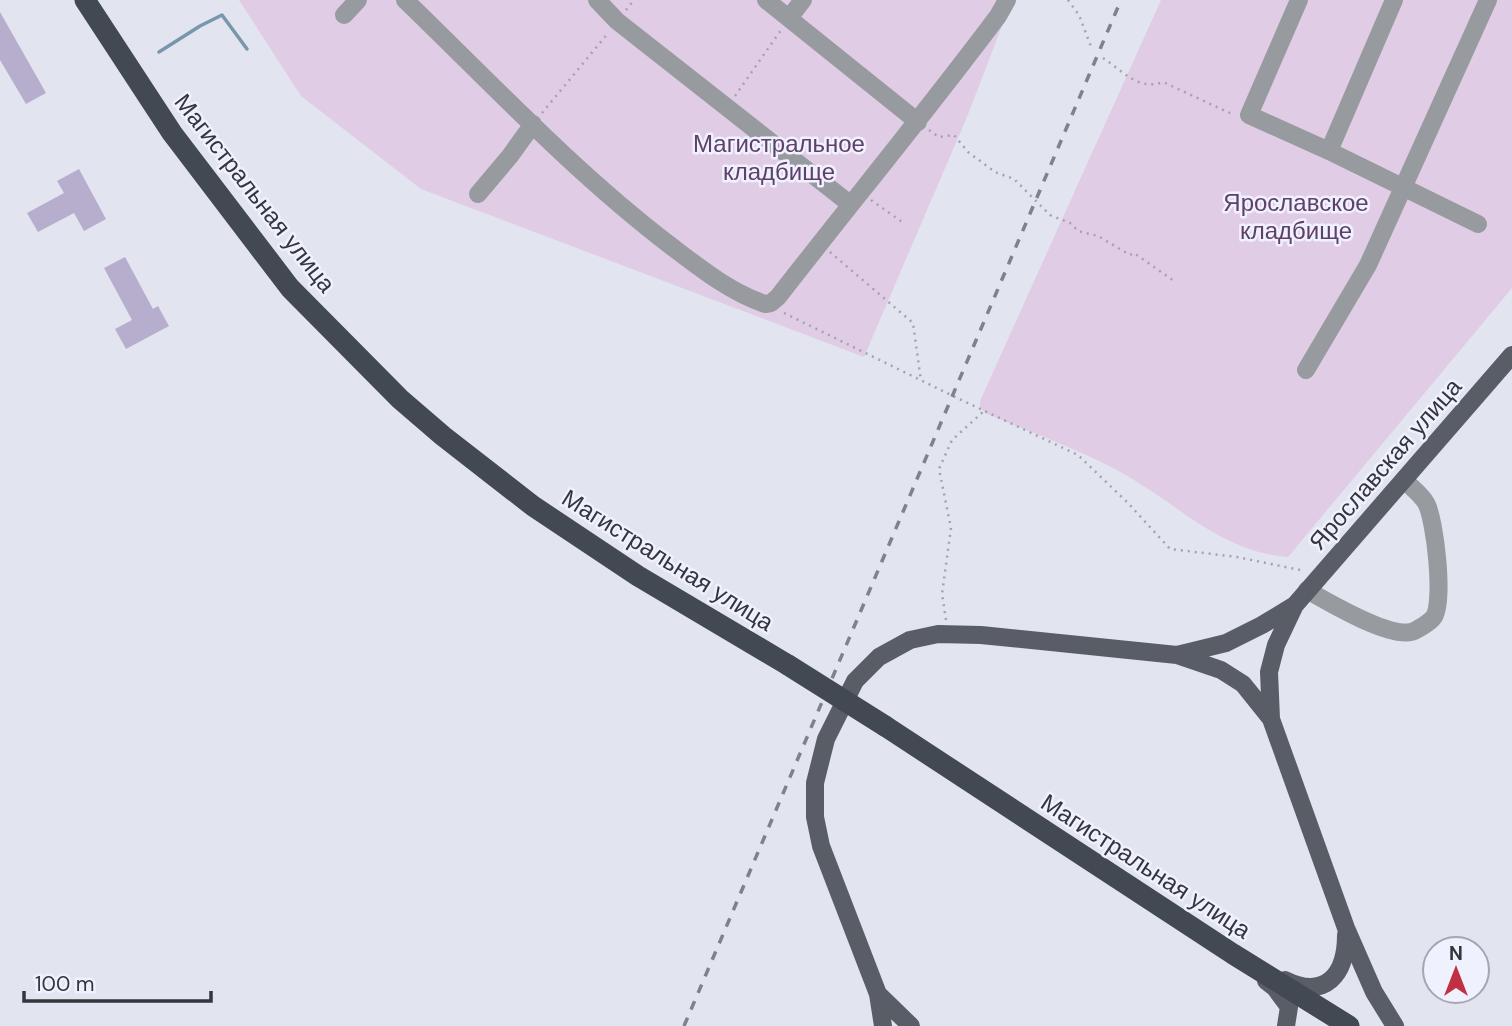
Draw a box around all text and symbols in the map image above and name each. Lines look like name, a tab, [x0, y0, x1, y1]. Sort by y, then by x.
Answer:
street label: Магистральная улица	[168, 87, 343, 299]
park label: Магистральное кладбище	[693, 128, 865, 187]
park label: Ярославское кладбище	[1223, 187, 1369, 246]
street label: Ярославская улица	[1302, 371, 1469, 556]
street label: Магистральная улица	[556, 482, 780, 638]
street label: Магистральная улица	[1035, 787, 1257, 946]
north arrow	[1421, 935, 1491, 1005]
text: N	[1449, 941, 1463, 966]
scale bar	[24, 960, 212, 1004]
text: 100 m	[35, 970, 95, 998]

